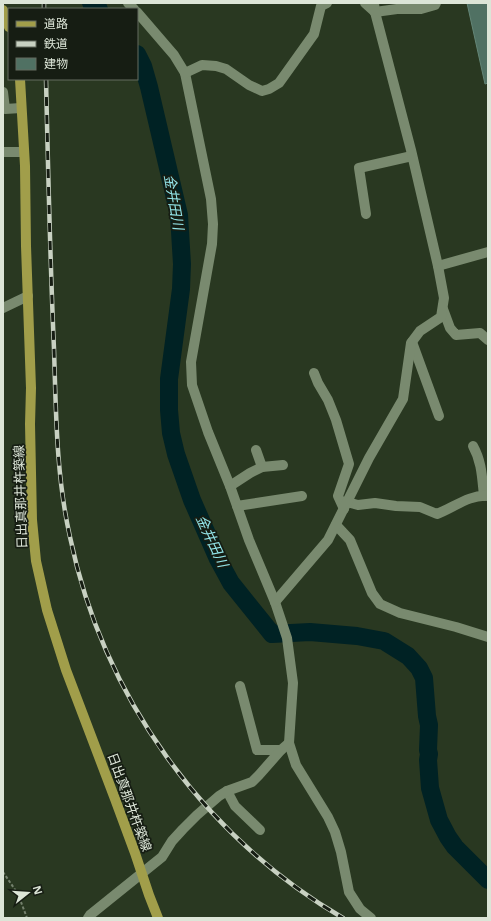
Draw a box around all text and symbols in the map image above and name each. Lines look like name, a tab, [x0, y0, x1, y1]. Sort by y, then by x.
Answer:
legend	[8, 8, 138, 80]
text: 道路	[44, 15, 68, 32]
text: 鉄道	[44, 35, 68, 52]
text: 建物	[44, 55, 68, 72]
water label: 金井田川	[160, 173, 189, 233]
street label: 日出真那井杵築線	[9, 445, 31, 549]
water label: 金井田川	[192, 511, 234, 572]
street label: 日出真那井杵築線	[104, 750, 156, 854]
north arrow	[8, 873, 48, 913]
text: N	[30, 883, 47, 896]

